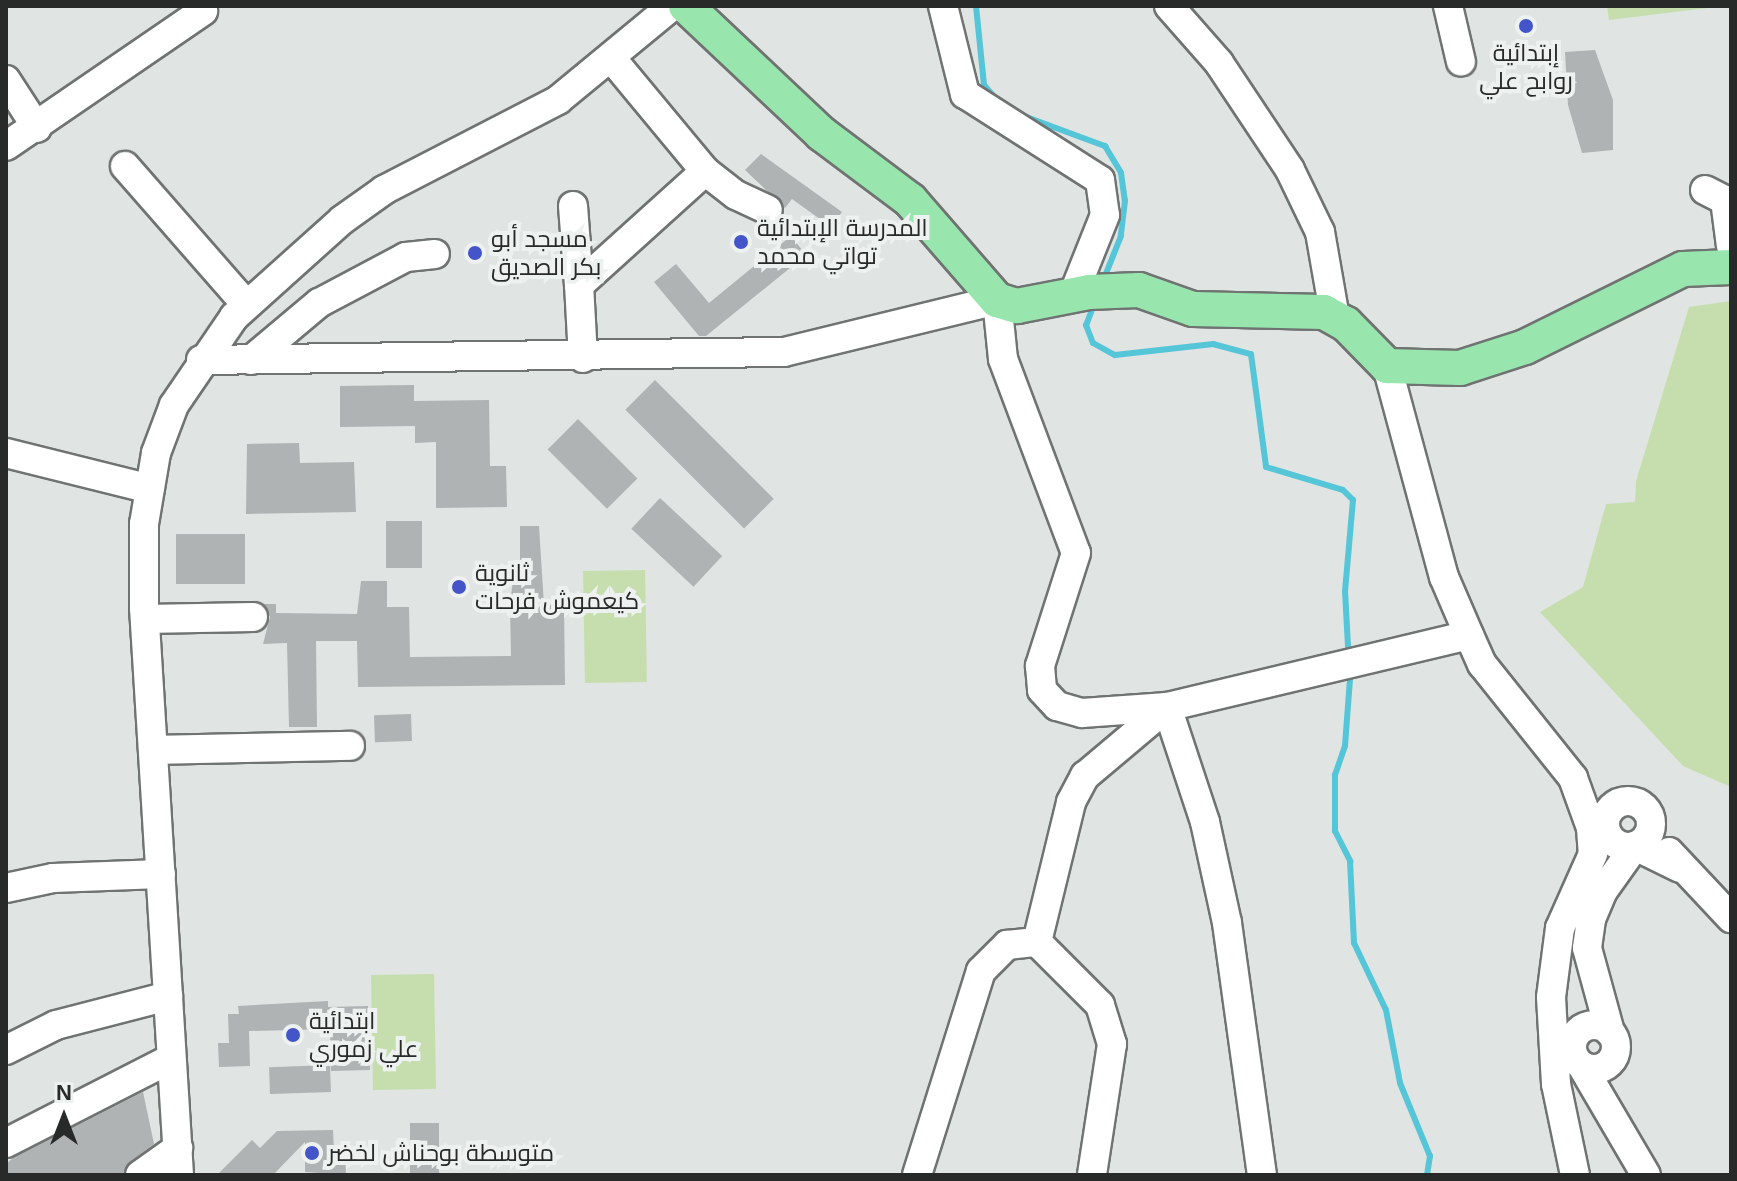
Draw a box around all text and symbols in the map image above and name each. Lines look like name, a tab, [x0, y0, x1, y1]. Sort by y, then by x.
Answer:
marker: إبتدائية روابح علي	[1517, 17, 1535, 35]
place label: إبتدائية روابح علي	[1479, 39, 1573, 95]
place label: المدرسة الإبتدائية تواتي محمد	[757, 214, 928, 270]
place label: مسجد أبو بكر الصديق	[491, 225, 601, 281]
marker: المدرسة الإبتدائية تواتي محمد	[732, 233, 750, 251]
marker: مسجد أبو بكر الصديق	[466, 244, 484, 262]
place label: ثانوية كيعموش فرحات	[475, 559, 639, 615]
marker: ثانوية كيعموش فرحات	[450, 578, 468, 596]
place label: ابتدائية علي زموري	[309, 1007, 419, 1063]
marker: ابتدائية علي زموري	[284, 1026, 302, 1044]
north arrow	[24, 1077, 104, 1157]
text: N	[56, 1080, 72, 1105]
place label: متوسطة بوحناش لخضر	[328, 1139, 554, 1167]
marker: متوسطة بوحناش لخضر	[303, 1144, 321, 1162]

